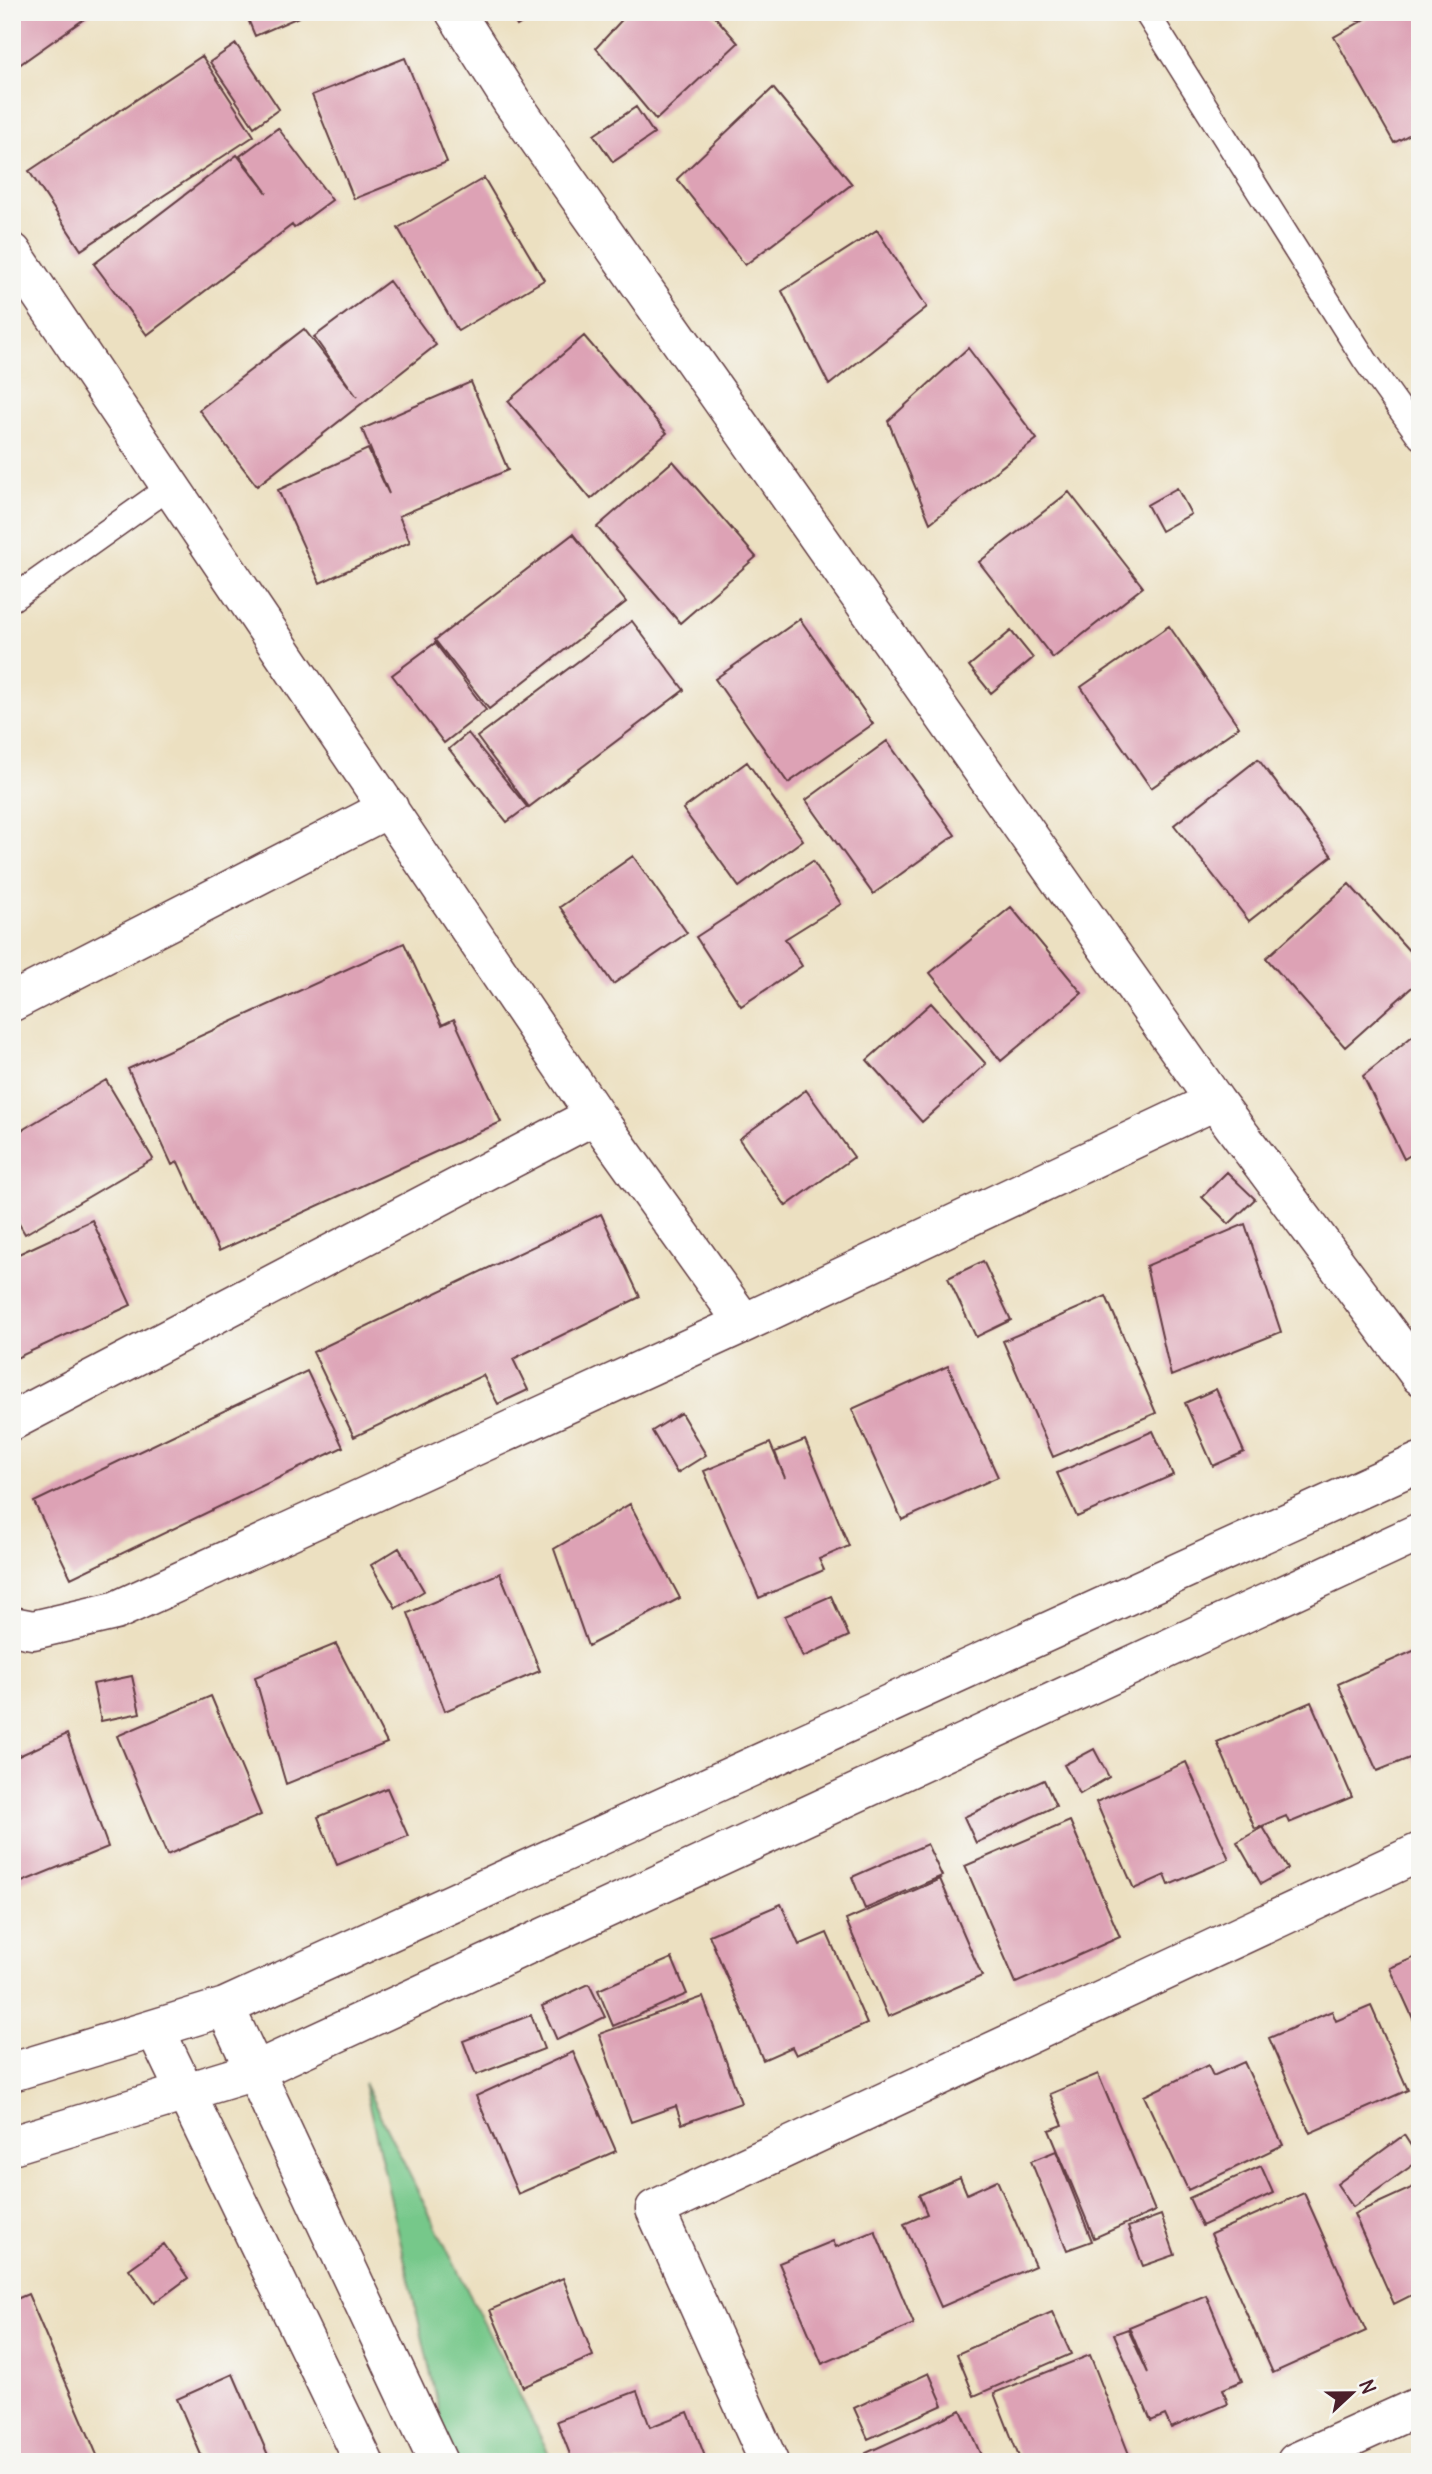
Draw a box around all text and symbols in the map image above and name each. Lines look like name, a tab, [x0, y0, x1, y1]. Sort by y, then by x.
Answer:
north arrow	[1316, 2358, 1386, 2428]
text: N	[1354, 2376, 1381, 2397]

